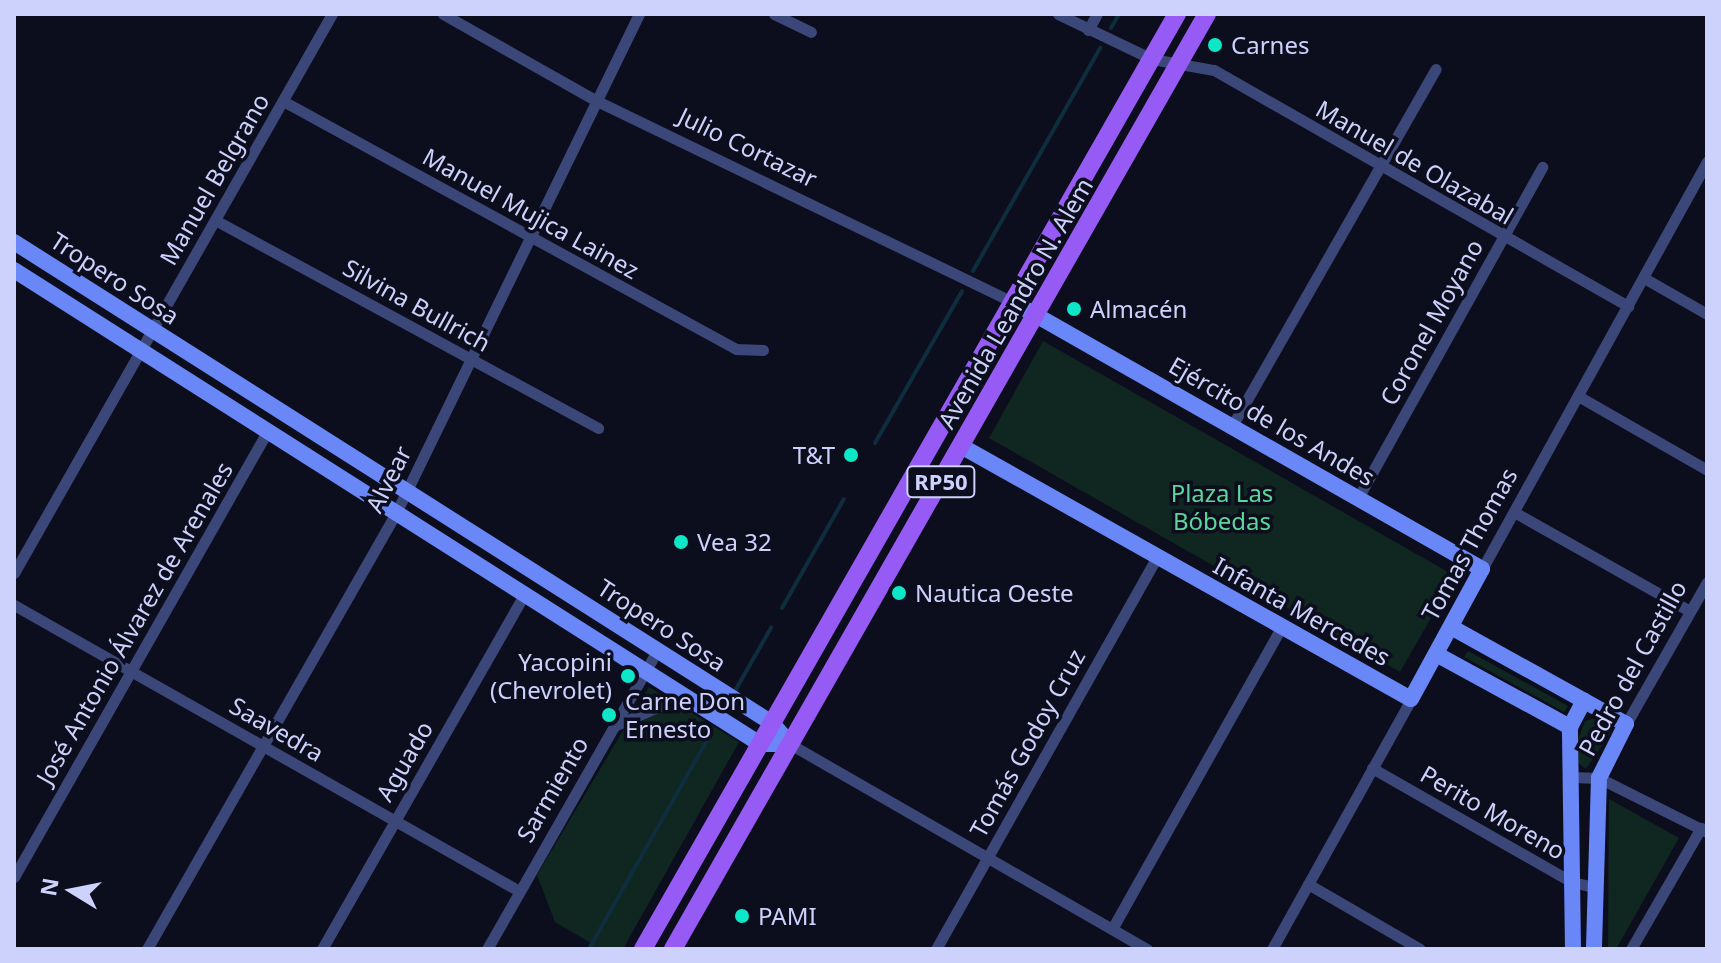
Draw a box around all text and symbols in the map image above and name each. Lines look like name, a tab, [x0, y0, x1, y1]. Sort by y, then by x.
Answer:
place label: Carnes	[1231, 31, 1309, 59]
marker: Carnes	[1206, 36, 1224, 54]
street label: Manuel Belgrano	[153, 88, 275, 270]
street label: Manuel de Olazabal	[1311, 94, 1519, 230]
street label: Julio Cortazar	[674, 101, 822, 193]
street label: Manuel Mujica Lainez	[418, 142, 644, 284]
street label: Avenida Leandro N. Alem	[931, 173, 1099, 433]
street label: Tropero Sosa	[45, 226, 185, 330]
street label: Coronel Moyano	[1373, 234, 1489, 410]
street label: Silvina Bullrich	[338, 253, 496, 357]
place label: Almacén	[1090, 295, 1187, 323]
marker: Almacén	[1065, 300, 1083, 318]
street label: Ejército de los Andes	[1164, 350, 1380, 492]
street label: Alvear	[359, 441, 417, 517]
place label: T&T	[793, 441, 835, 469]
marker: T&T	[842, 446, 860, 464]
street label: José Antonio Álvarez de Arenales	[30, 457, 238, 789]
street label: Tomas Thomas	[1415, 463, 1523, 625]
road number: RP50	[905, 464, 977, 500]
park label: Plaza Las Bóbedas	[1171, 479, 1273, 535]
place label: Vea 32	[697, 528, 772, 556]
marker: Vea 32	[672, 533, 690, 551]
street label: Infanta Mercedes	[1209, 551, 1395, 671]
street label: Tropero Sosa	[592, 573, 732, 677]
street label: Pedro del Castillo	[1572, 575, 1692, 761]
place label: Nautica Oeste	[915, 579, 1074, 607]
marker: Nautica Oeste	[890, 584, 908, 602]
street label: Tomás Godoy Cruz	[963, 644, 1091, 842]
place label: Yacopini (Chevrolet)	[490, 648, 612, 704]
marker: Yacopini (Chevrolet)	[619, 667, 637, 685]
place label: Carne Don Ernesto	[625, 687, 745, 743]
street label: Saavedra	[225, 691, 329, 767]
marker: Carne Don Ernesto	[600, 706, 618, 724]
street label: Aguado	[370, 716, 438, 806]
street label: Sarmiento	[510, 731, 594, 847]
street label: Perito Moreno	[1416, 759, 1570, 865]
north arrow	[32, 851, 112, 931]
text: N	[32, 875, 65, 898]
place label: PAMI	[758, 902, 817, 930]
marker: PAMI	[733, 907, 751, 925]

